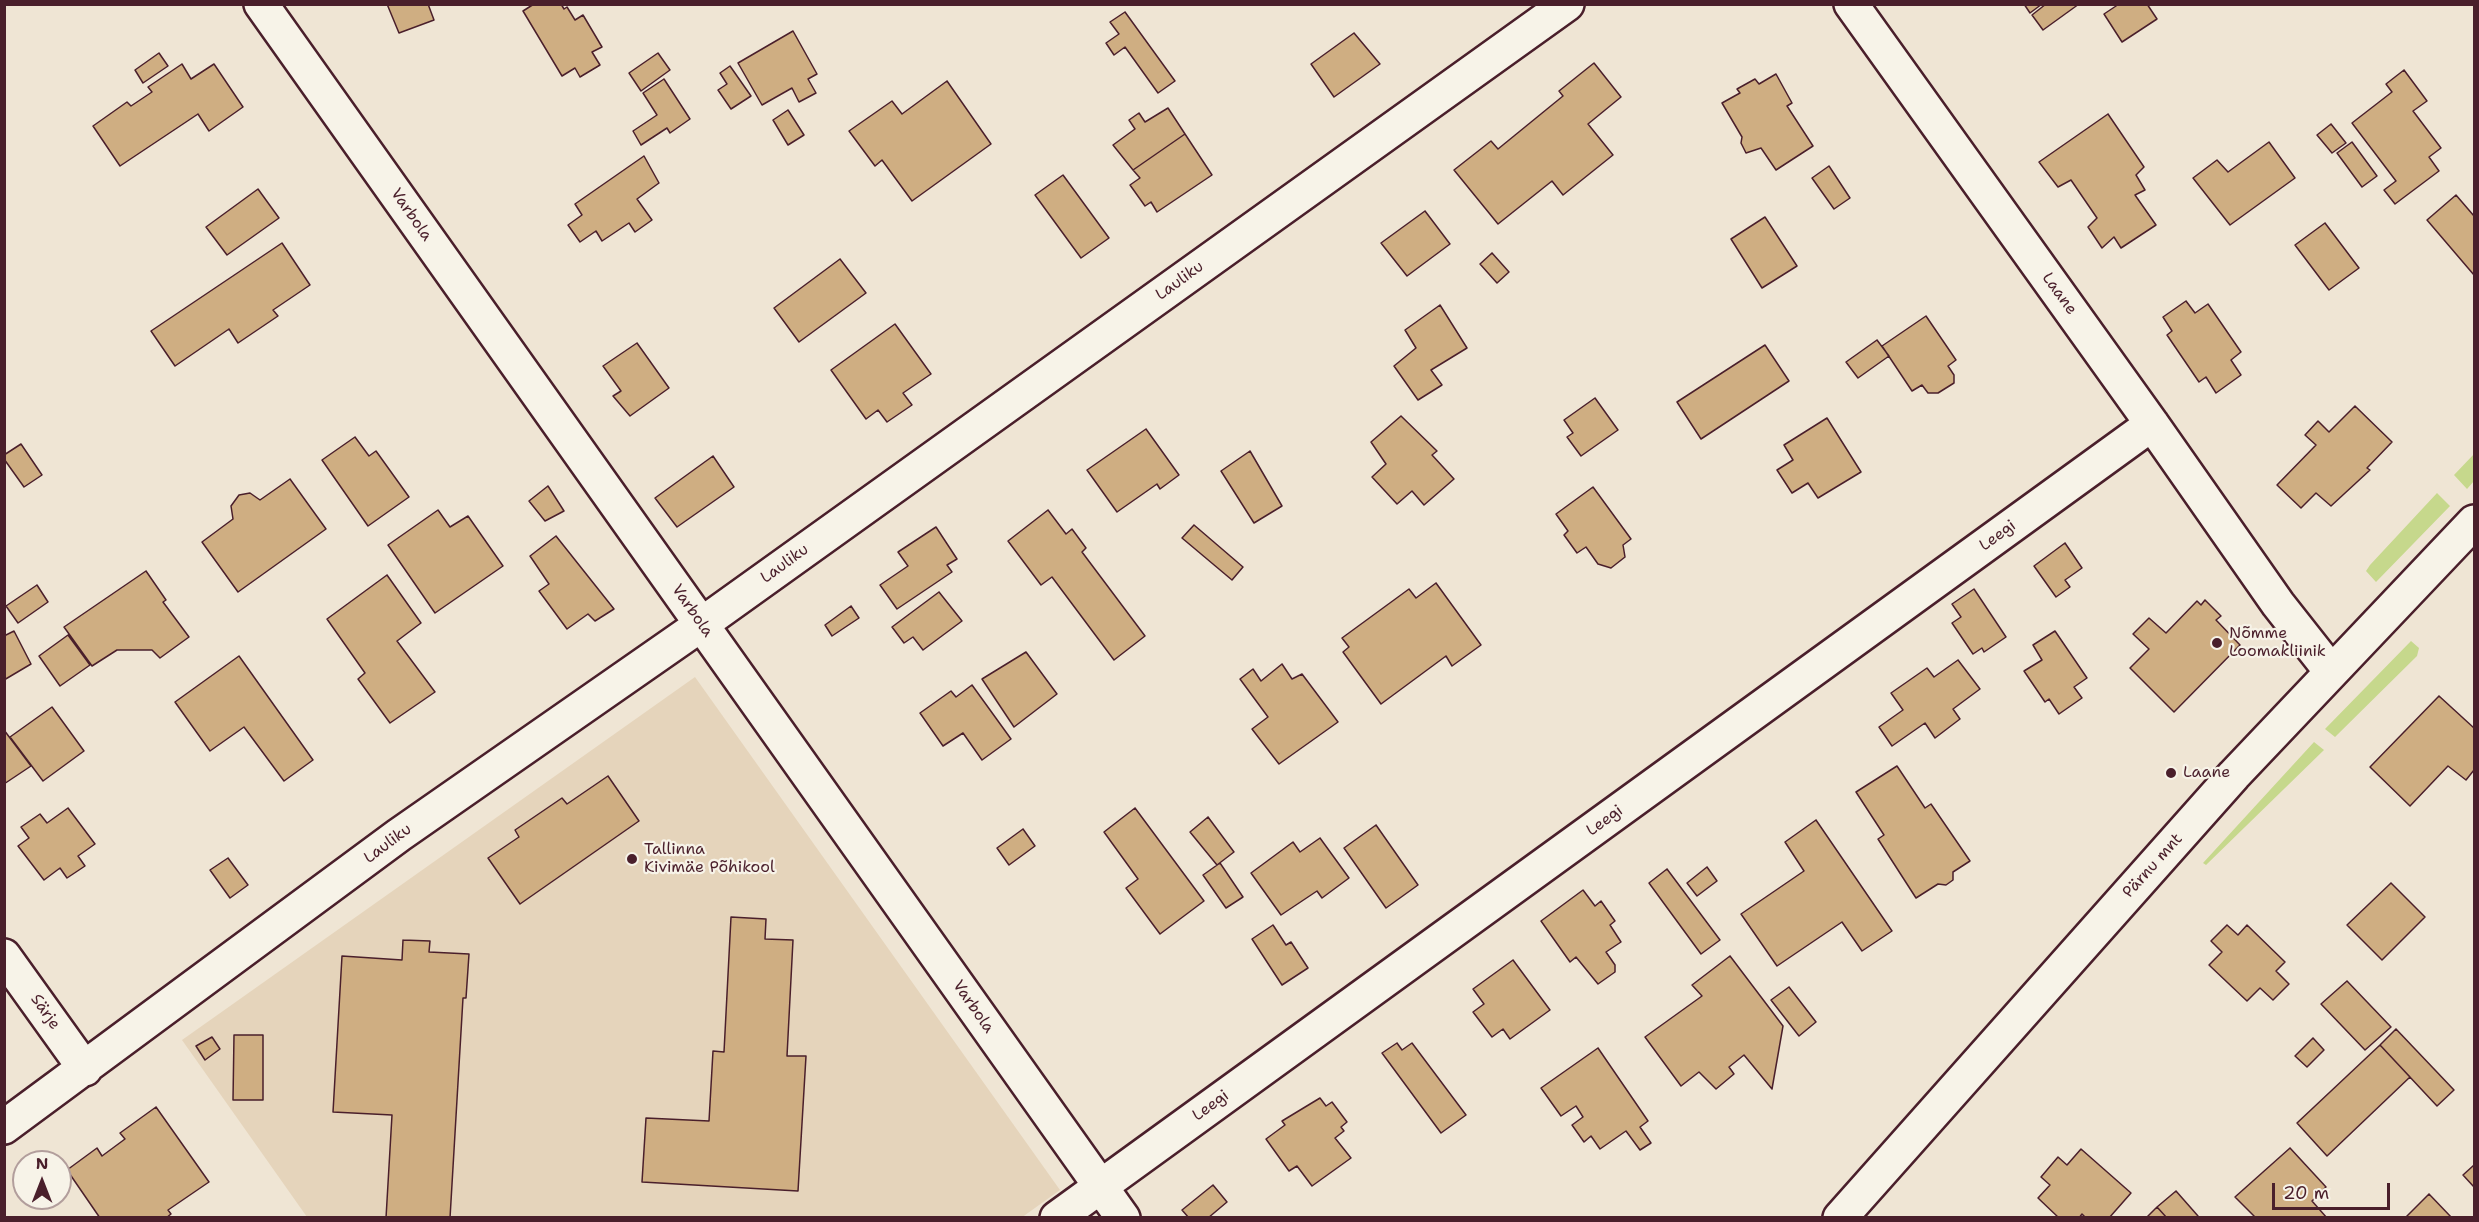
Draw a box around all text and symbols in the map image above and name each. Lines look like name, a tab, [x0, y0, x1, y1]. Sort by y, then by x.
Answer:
street label: Varbola	[386, 185, 436, 245]
street label: Lauliku	[1152, 257, 1208, 305]
street label: Laane	[2037, 269, 2081, 319]
street label: Leegi	[1976, 516, 2020, 556]
street label: Lauliku	[757, 540, 813, 588]
street label: Varbola	[667, 581, 717, 641]
place label: Nõmme Loomakliinik	[2229, 624, 2326, 662]
marker: Nõmme Loomakliinik	[2210, 636, 2224, 650]
place label: Laane	[2183, 763, 2230, 783]
marker: Laane	[2164, 766, 2178, 780]
street label: Leegi	[1583, 801, 1627, 841]
street label: Lauliku	[360, 820, 416, 868]
street label: Pärnu mnt	[2119, 830, 2187, 902]
place label: Tallinna Kivimäe Põhikool	[644, 840, 775, 878]
marker: Tallinna Kivimäe Põhikool	[625, 852, 639, 866]
street label: Varbola	[948, 977, 998, 1037]
street label: Särje	[26, 990, 64, 1034]
street label: Leegi	[1189, 1086, 1233, 1126]
north arrow	[12, 1150, 72, 1210]
text: N	[36, 1153, 48, 1174]
scale bar	[2275, 1171, 2394, 1209]
text: 20 m	[2283, 1181, 2329, 1205]

